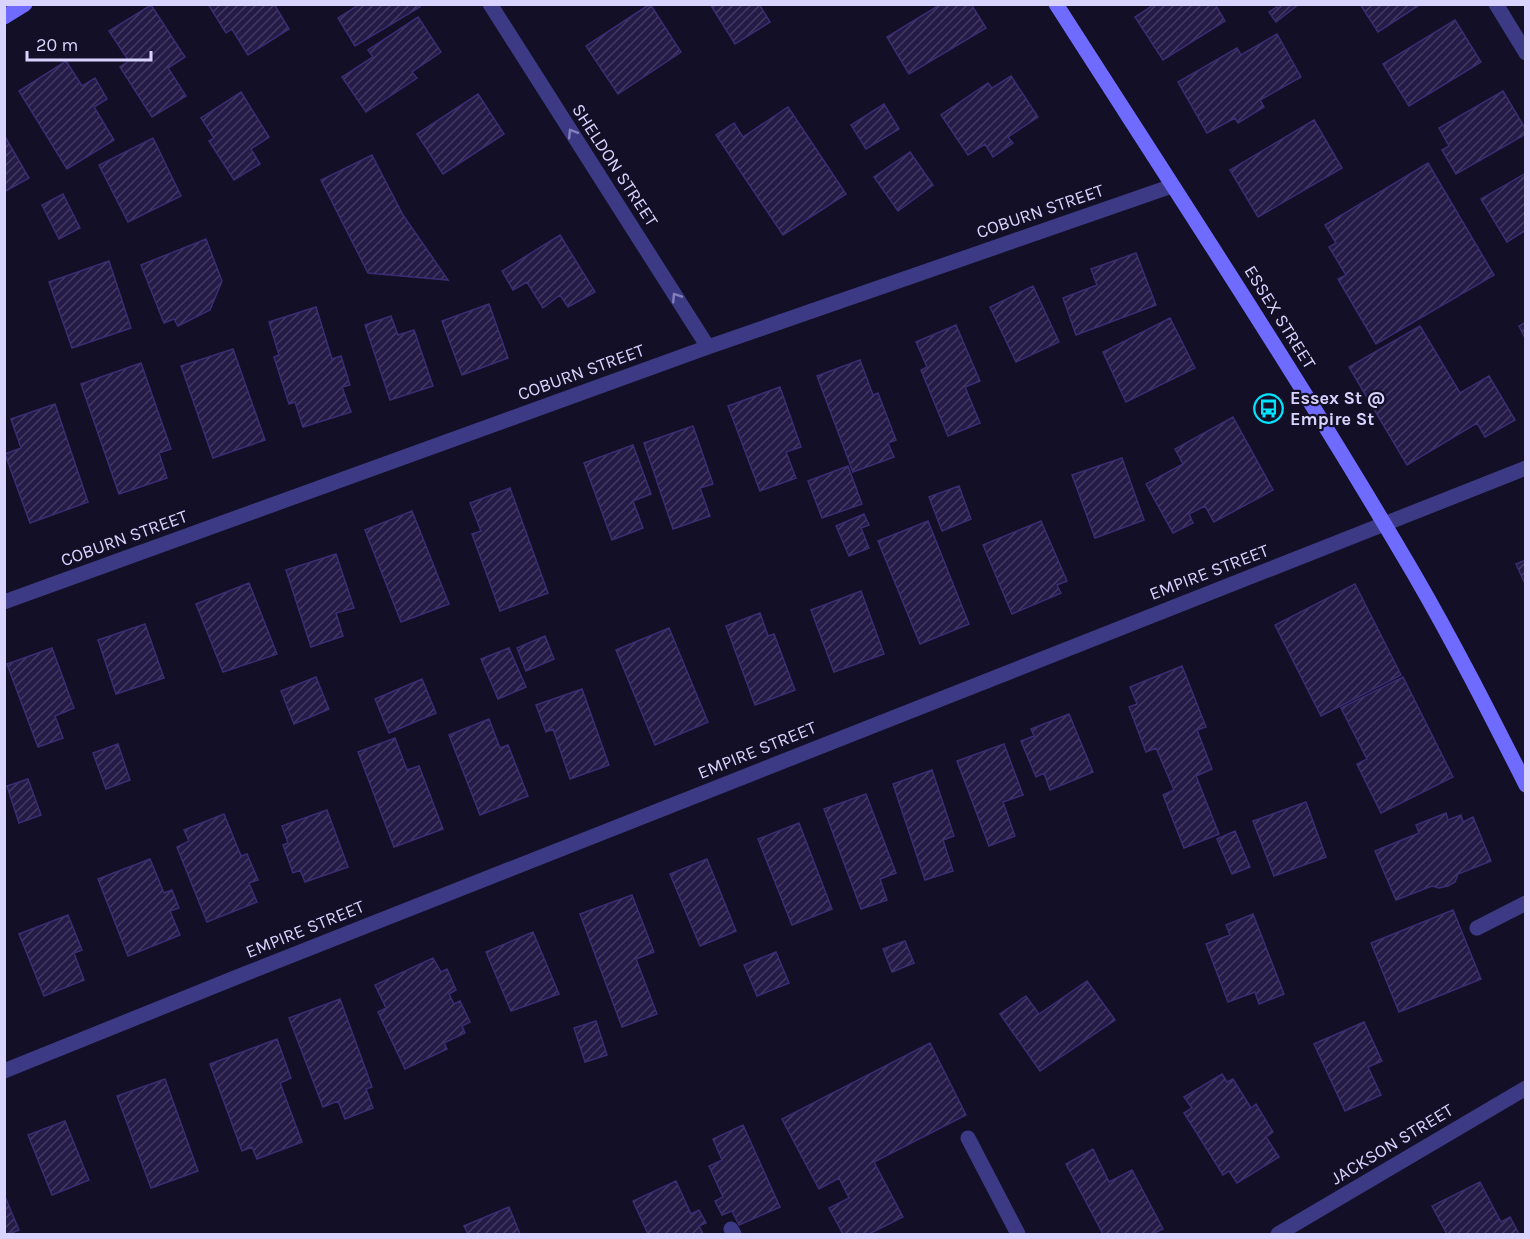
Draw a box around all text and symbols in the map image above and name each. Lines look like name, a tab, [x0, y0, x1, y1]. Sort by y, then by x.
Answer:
scale bar	[27, 24, 152, 62]
text: 20 m	[36, 34, 78, 56]
street label: SHELDON STREET	[567, 100, 663, 230]
one-way arrow	[567, 129, 579, 139]
street label: COBURN STREET	[973, 179, 1107, 243]
street label: ESSEX STREET	[1239, 261, 1321, 373]
one-way arrow	[672, 293, 684, 303]
street label: COBURN STREET	[515, 339, 647, 405]
place label: Essex St @ Empire St	[1290, 387, 1385, 430]
bus stop icon: Essex St @ Empire St	[1253, 392, 1285, 424]
street label: COBURN STREET	[58, 505, 190, 571]
street label: EMPIRE STREET	[1146, 539, 1272, 605]
street label: EMPIRE STREET	[694, 716, 820, 784]
street label: EMPIRE STREET	[242, 895, 368, 963]
street label: JACKSON STREET	[1327, 1099, 1457, 1189]

